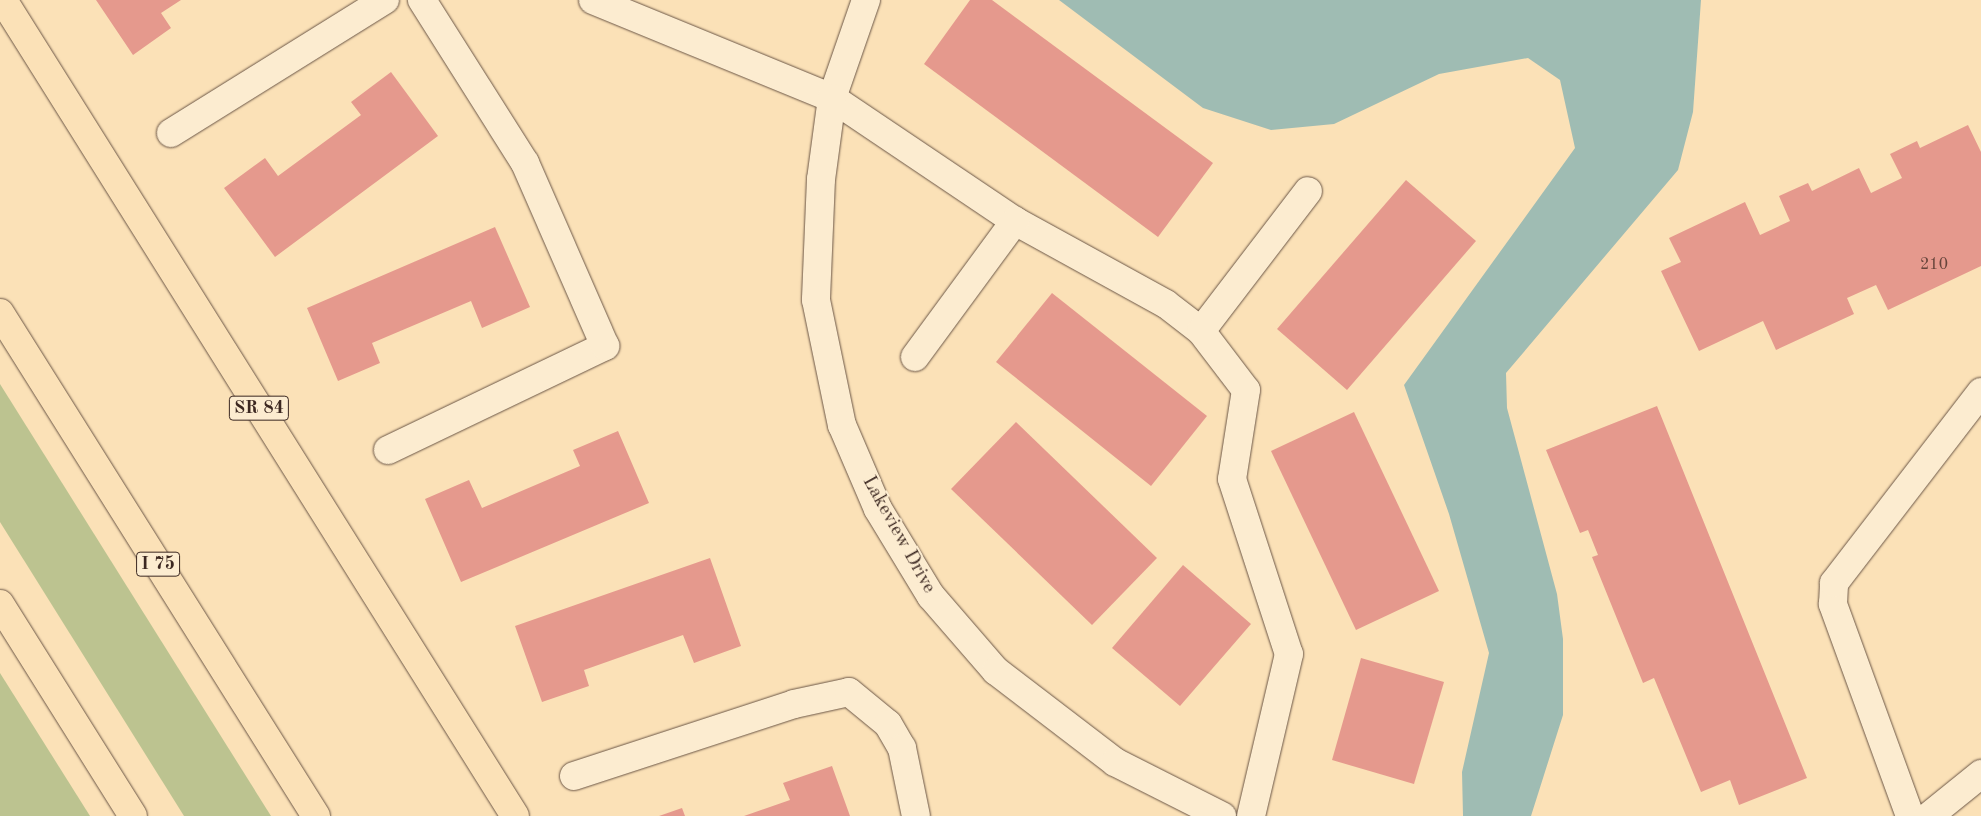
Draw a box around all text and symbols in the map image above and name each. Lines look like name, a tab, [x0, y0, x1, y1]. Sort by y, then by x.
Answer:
house number: 210	[1920, 255, 1948, 275]
road number: SR 84	[228, 392, 290, 423]
street label: Lakeview Drive	[856, 472, 940, 598]
road number: I 75	[136, 548, 180, 580]

